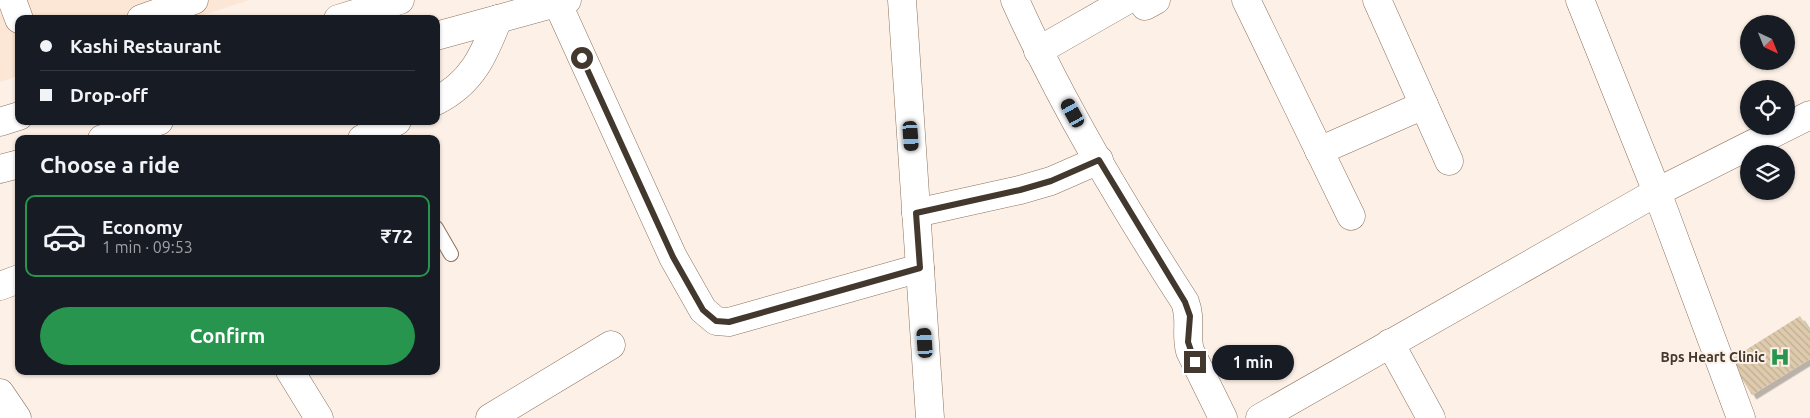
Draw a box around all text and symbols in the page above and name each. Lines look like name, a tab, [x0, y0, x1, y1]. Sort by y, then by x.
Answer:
north arrow	[1740, 15, 1795, 70]
map controls	[1740, 15, 1795, 200]
text: Kashi Restaurant	[70, 35, 221, 57]
route start	[571, 47, 593, 69]
button: locate	[1740, 80, 1795, 135]
text: Drop-off	[70, 84, 148, 106]
car	[1059, 96, 1086, 130]
car	[902, 121, 919, 151]
button: layers	[1740, 145, 1795, 200]
text: Choose a ride	[40, 152, 180, 177]
icon: car	[42, 214, 87, 259]
text: Economy	[102, 216, 183, 238]
text: ₹72	[381, 225, 413, 247]
text: 1 min · 09:53	[102, 238, 193, 256]
button: Confirm	[40, 307, 415, 365]
car	[916, 328, 933, 358]
callout: 1 min	[1212, 344, 1295, 380]
hospital icon: Bps Heart Clinic	[1769, 346, 1791, 368]
place label: Bps Heart Clinic	[1660, 349, 1765, 365]
route end	[1184, 351, 1206, 373]
text: 1 min	[1233, 353, 1273, 371]

